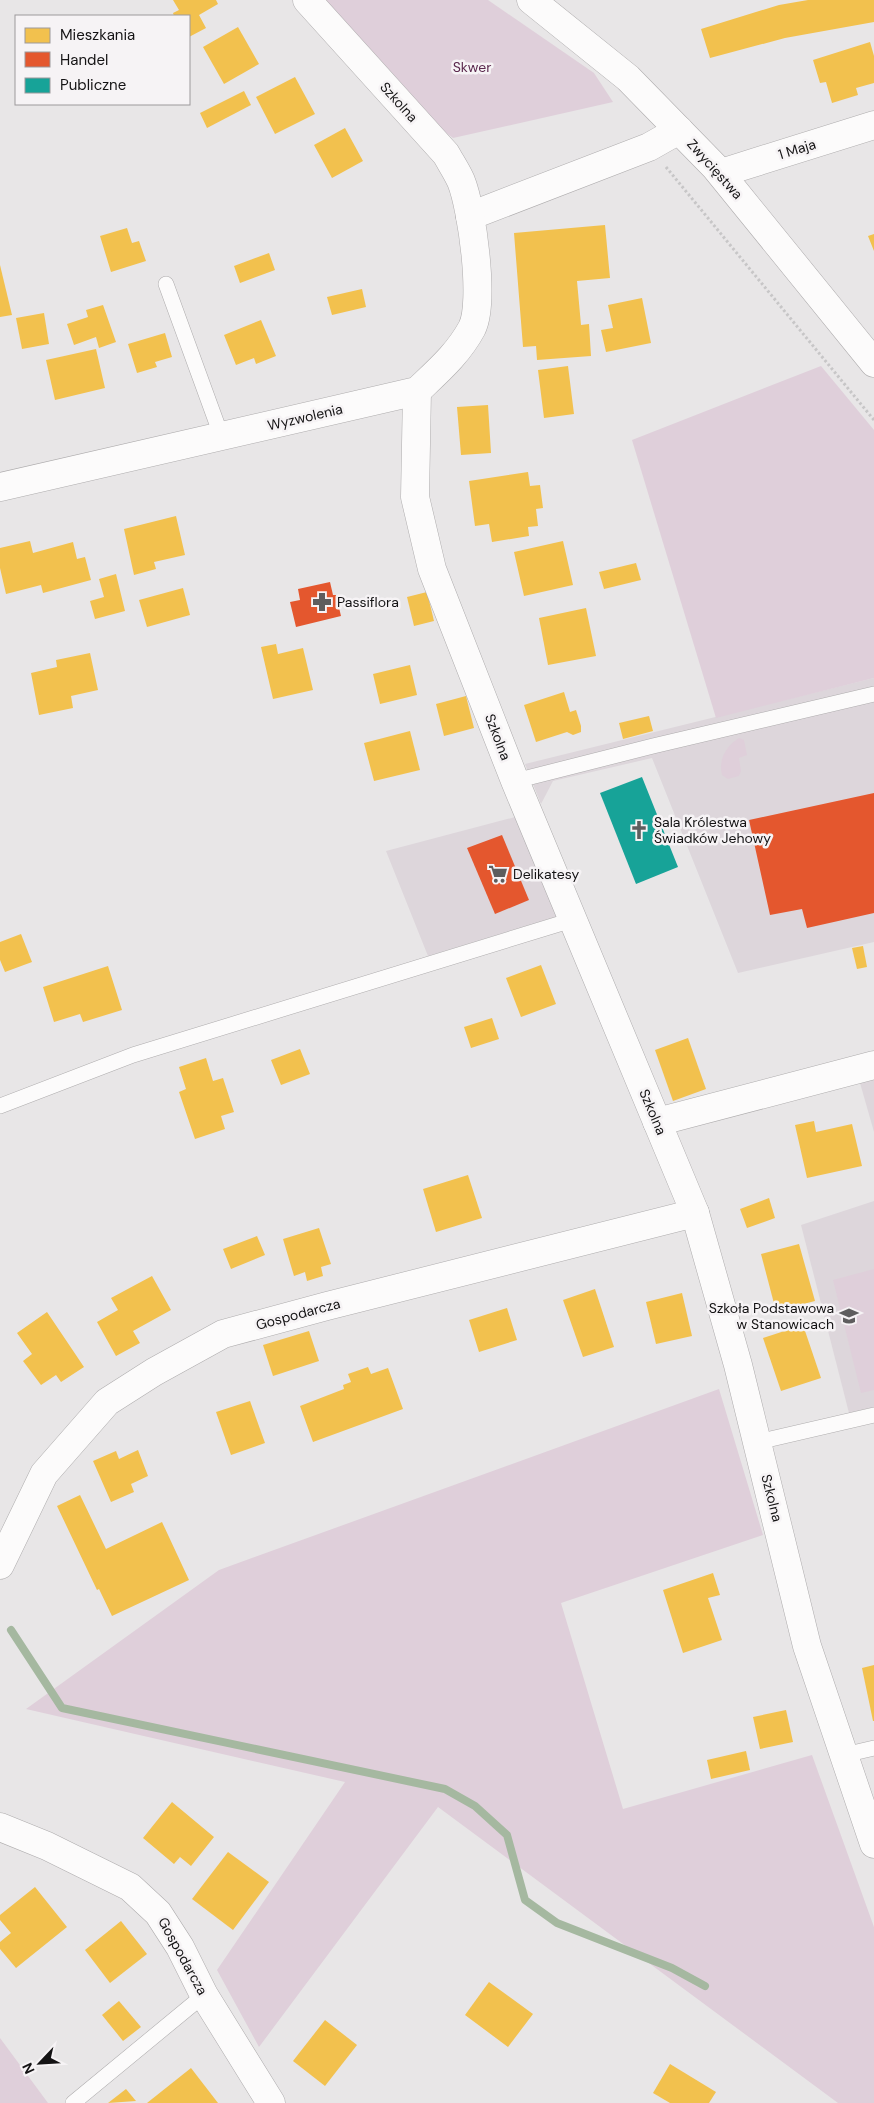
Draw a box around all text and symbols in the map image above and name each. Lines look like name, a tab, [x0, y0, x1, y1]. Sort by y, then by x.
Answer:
legend	[15, 15, 190, 105]
text: Mieszkania	[60, 25, 135, 45]
text: Handel	[60, 50, 108, 70]
park label: Skwer	[453, 58, 491, 76]
text: Publiczne	[60, 75, 126, 95]
street label: Szkolna	[376, 78, 422, 126]
street label: Zwycięstwa	[683, 135, 747, 203]
street label: 1 Maja	[776, 135, 818, 163]
street label: Wyzwolenia	[266, 400, 344, 434]
pharmacy icon: Passiflora	[311, 591, 333, 613]
place label: Passiflora	[337, 593, 399, 611]
street label: Szkolna	[481, 711, 515, 763]
place label: Sala Królestwa Świadków Jehowy	[654, 813, 771, 847]
church icon: Sala Królestwa Świadków Jehowy	[628, 819, 650, 841]
supermarket icon: Delikatesy	[487, 863, 509, 885]
place label: Delikatesy	[513, 865, 579, 883]
street label: Szkolna	[635, 1086, 671, 1138]
street label: Gospodarcza	[254, 1294, 342, 1334]
place label: Szkoła Podstawowa w Stanowicach	[709, 1299, 834, 1333]
school or university icon: Szkoła Podstawowa w Stanowicach	[838, 1305, 860, 1327]
street label: Szkolna	[757, 1472, 787, 1524]
street label: Gospodarcza	[154, 1914, 212, 1998]
north arrow	[15, 2038, 65, 2088]
text: N	[18, 2060, 39, 2077]

